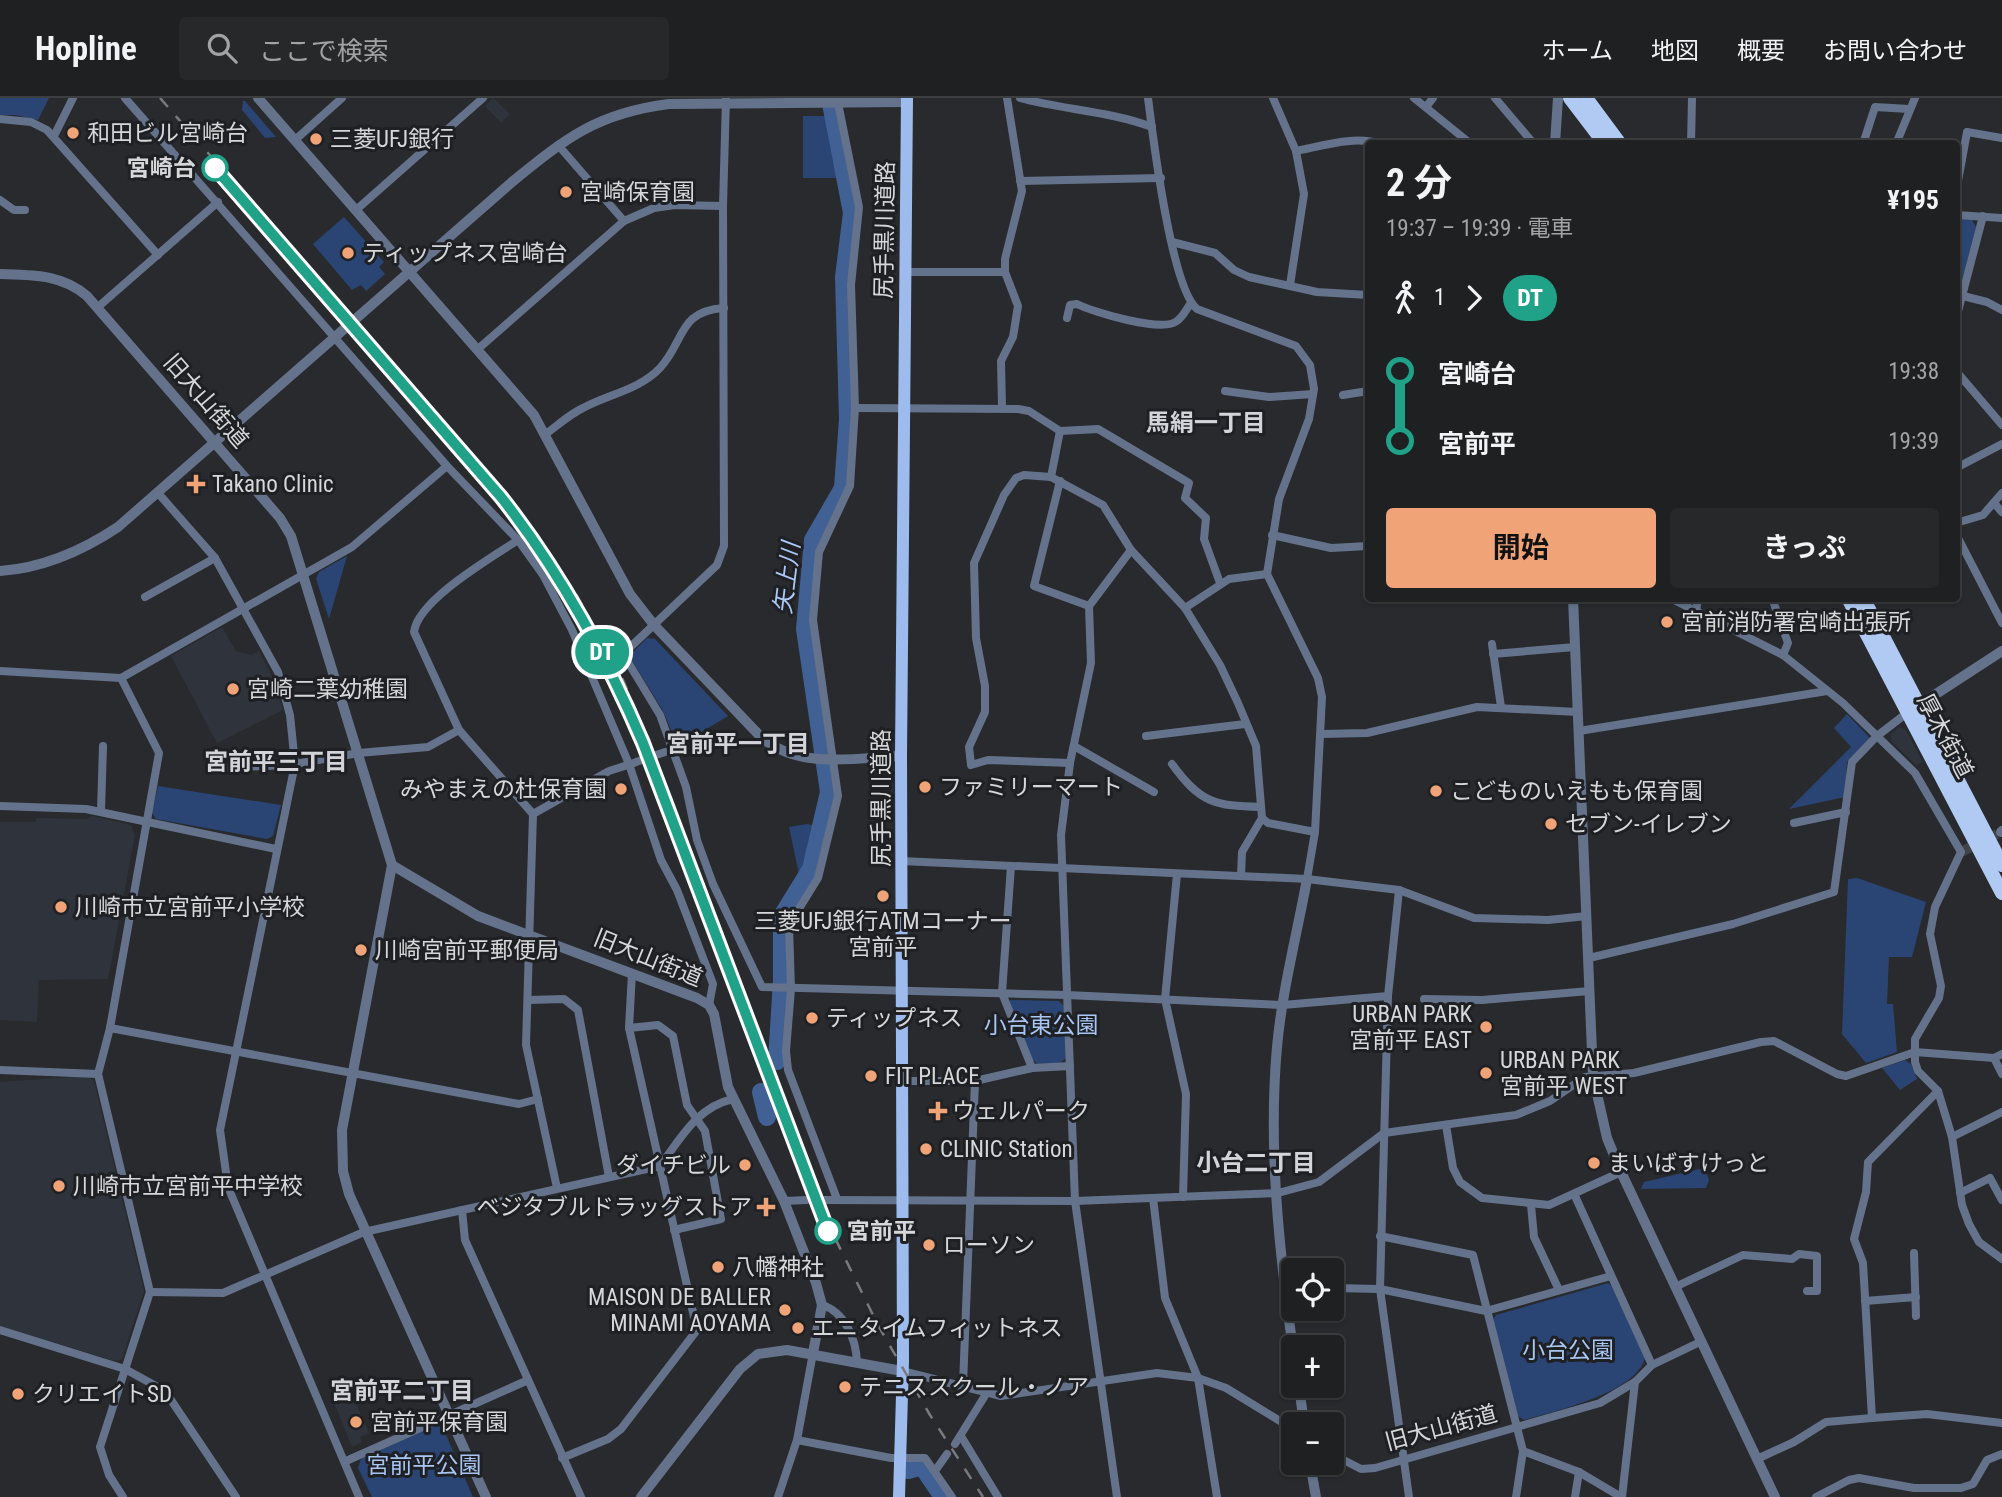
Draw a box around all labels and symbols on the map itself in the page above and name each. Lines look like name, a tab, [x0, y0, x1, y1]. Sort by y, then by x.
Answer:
place label: 和田ビル宮崎台	[87, 120, 248, 147]
marker: 和田ビル宮崎台	[65, 125, 81, 141]
place label: 三菱UFJ銀行	[330, 126, 454, 153]
marker: 三菱UFJ銀行	[308, 131, 324, 147]
place label: 宮崎台	[127, 155, 196, 182]
marker: 宮崎台	[202, 155, 228, 181]
street label: 尻手黒川道路	[870, 161, 900, 299]
place label: 宮崎保育園	[580, 179, 695, 206]
marker: 宮崎保育園	[558, 184, 574, 200]
place label: ティップネス宮崎台	[362, 240, 568, 267]
marker: ティップネス宮崎台	[340, 245, 356, 261]
street label: 旧大山街道	[158, 349, 254, 453]
district label: 馬絹一丁目	[1146, 409, 1266, 437]
place label: Takano Clinic	[212, 471, 334, 498]
marker: Takano Clinic	[186, 474, 206, 494]
water label: 矢上川	[769, 538, 806, 615]
place label: 宮前消防署宮崎出張所	[1681, 609, 1911, 636]
marker: 宮前消防署宮崎出張所	[1659, 614, 1675, 630]
line badge: DT	[570, 629, 634, 675]
place label: 宮崎二葉幼稚園	[247, 676, 408, 703]
marker: 宮崎二葉幼稚園	[225, 681, 241, 697]
street label: 厚木街道	[1911, 689, 1979, 783]
street label: 尻手黒川道路	[868, 729, 895, 867]
district label: 宮前平一丁目	[666, 730, 810, 758]
district label: 宮前平三丁目	[204, 748, 348, 776]
place label: ファミリーマート	[939, 774, 1123, 801]
place label: みやまえの杜保育園	[400, 776, 607, 803]
place label: こどものいえもも保育園	[1450, 778, 1703, 805]
marker: ファミリーマート	[917, 779, 933, 795]
marker: みやまえの杜保育園	[613, 781, 629, 797]
marker: こどものいえもも保育園	[1428, 783, 1444, 799]
place label: セブン-イレブン	[1565, 811, 1732, 838]
marker: セブン-イレブン	[1543, 816, 1559, 832]
marker: 三菱UFJ銀行ATMコーナー 宮前平	[875, 888, 891, 904]
place label: 川崎市立宮前平小学校	[75, 894, 305, 921]
marker: 川崎市立宮前平小学校	[53, 899, 69, 915]
place label: 三菱UFJ銀行ATMコーナー 宮前平	[754, 908, 1012, 961]
street label: 旧大山街道	[590, 924, 706, 992]
place label: 川崎宮前平郵便局	[375, 937, 559, 964]
marker: 川崎宮前平郵便局	[353, 942, 369, 958]
place label: URBAN PARK 宮前平 EAST	[1349, 1001, 1472, 1054]
place label: ティップネス	[826, 1005, 963, 1032]
marker: ティップネス	[804, 1010, 820, 1026]
park label: 小台東公園	[984, 1012, 1099, 1039]
marker: URBAN PARK 宮前平 EAST	[1478, 1019, 1494, 1035]
place label: URBAN PARK 宮前平 WEST	[1500, 1047, 1627, 1100]
place label: FIT PLACE	[885, 1063, 980, 1090]
marker: URBAN PARK 宮前平 WEST	[1478, 1065, 1494, 1081]
marker: FIT PLACE	[863, 1068, 879, 1084]
place label: ウェルパーク	[952, 1098, 1090, 1125]
marker: ウェルパーク	[930, 1103, 946, 1119]
place label: CLINIC Station	[940, 1136, 1073, 1163]
marker: CLINIC Station	[918, 1141, 934, 1157]
district label: 小台二丁目	[1196, 1149, 1316, 1177]
place label: まいばすけっと	[1608, 1150, 1769, 1177]
place label: ダイチビル	[616, 1152, 731, 1179]
marker: まいばすけっと	[1586, 1155, 1602, 1171]
marker: ダイチビル	[737, 1157, 753, 1173]
place label: 川崎市立宮前平中学校	[73, 1173, 303, 1200]
marker: 川崎市立宮前平中学校	[51, 1178, 67, 1194]
place label: ベジタブルドラッグストア	[476, 1194, 752, 1221]
marker: ベジタブルドラッグストア	[758, 1199, 774, 1215]
marker: 宮前平	[815, 1218, 841, 1244]
place label: 宮前平	[847, 1218, 916, 1245]
place label: ローソン	[943, 1232, 1035, 1259]
marker: ローソン	[921, 1237, 937, 1253]
place label: 八幡神社	[732, 1254, 824, 1281]
marker: 八幡神社	[710, 1259, 726, 1275]
place label: MAISON DE BALLER MINAMI AOYAMA	[588, 1284, 771, 1337]
marker: MAISON DE BALLER MINAMI AOYAMA	[777, 1302, 793, 1318]
place label: エニタイムフィットネス	[812, 1315, 1063, 1342]
marker: エニタイムフィットネス	[790, 1320, 806, 1336]
park label: 小台公園	[1522, 1337, 1614, 1364]
place label: テニススクール・ノア	[859, 1374, 1089, 1401]
district label: 宮前平二丁目	[330, 1377, 474, 1405]
marker: テニススクール・ノア	[837, 1379, 853, 1395]
place label: クリエイトSD	[32, 1381, 172, 1408]
marker: クリエイトSD	[10, 1386, 26, 1402]
street label: 旧大山街道	[1382, 1400, 1500, 1456]
place label: 宮前平保育園	[370, 1409, 508, 1436]
marker: 宮前平保育園	[348, 1414, 364, 1430]
park label: 宮前平公園	[367, 1452, 482, 1479]

